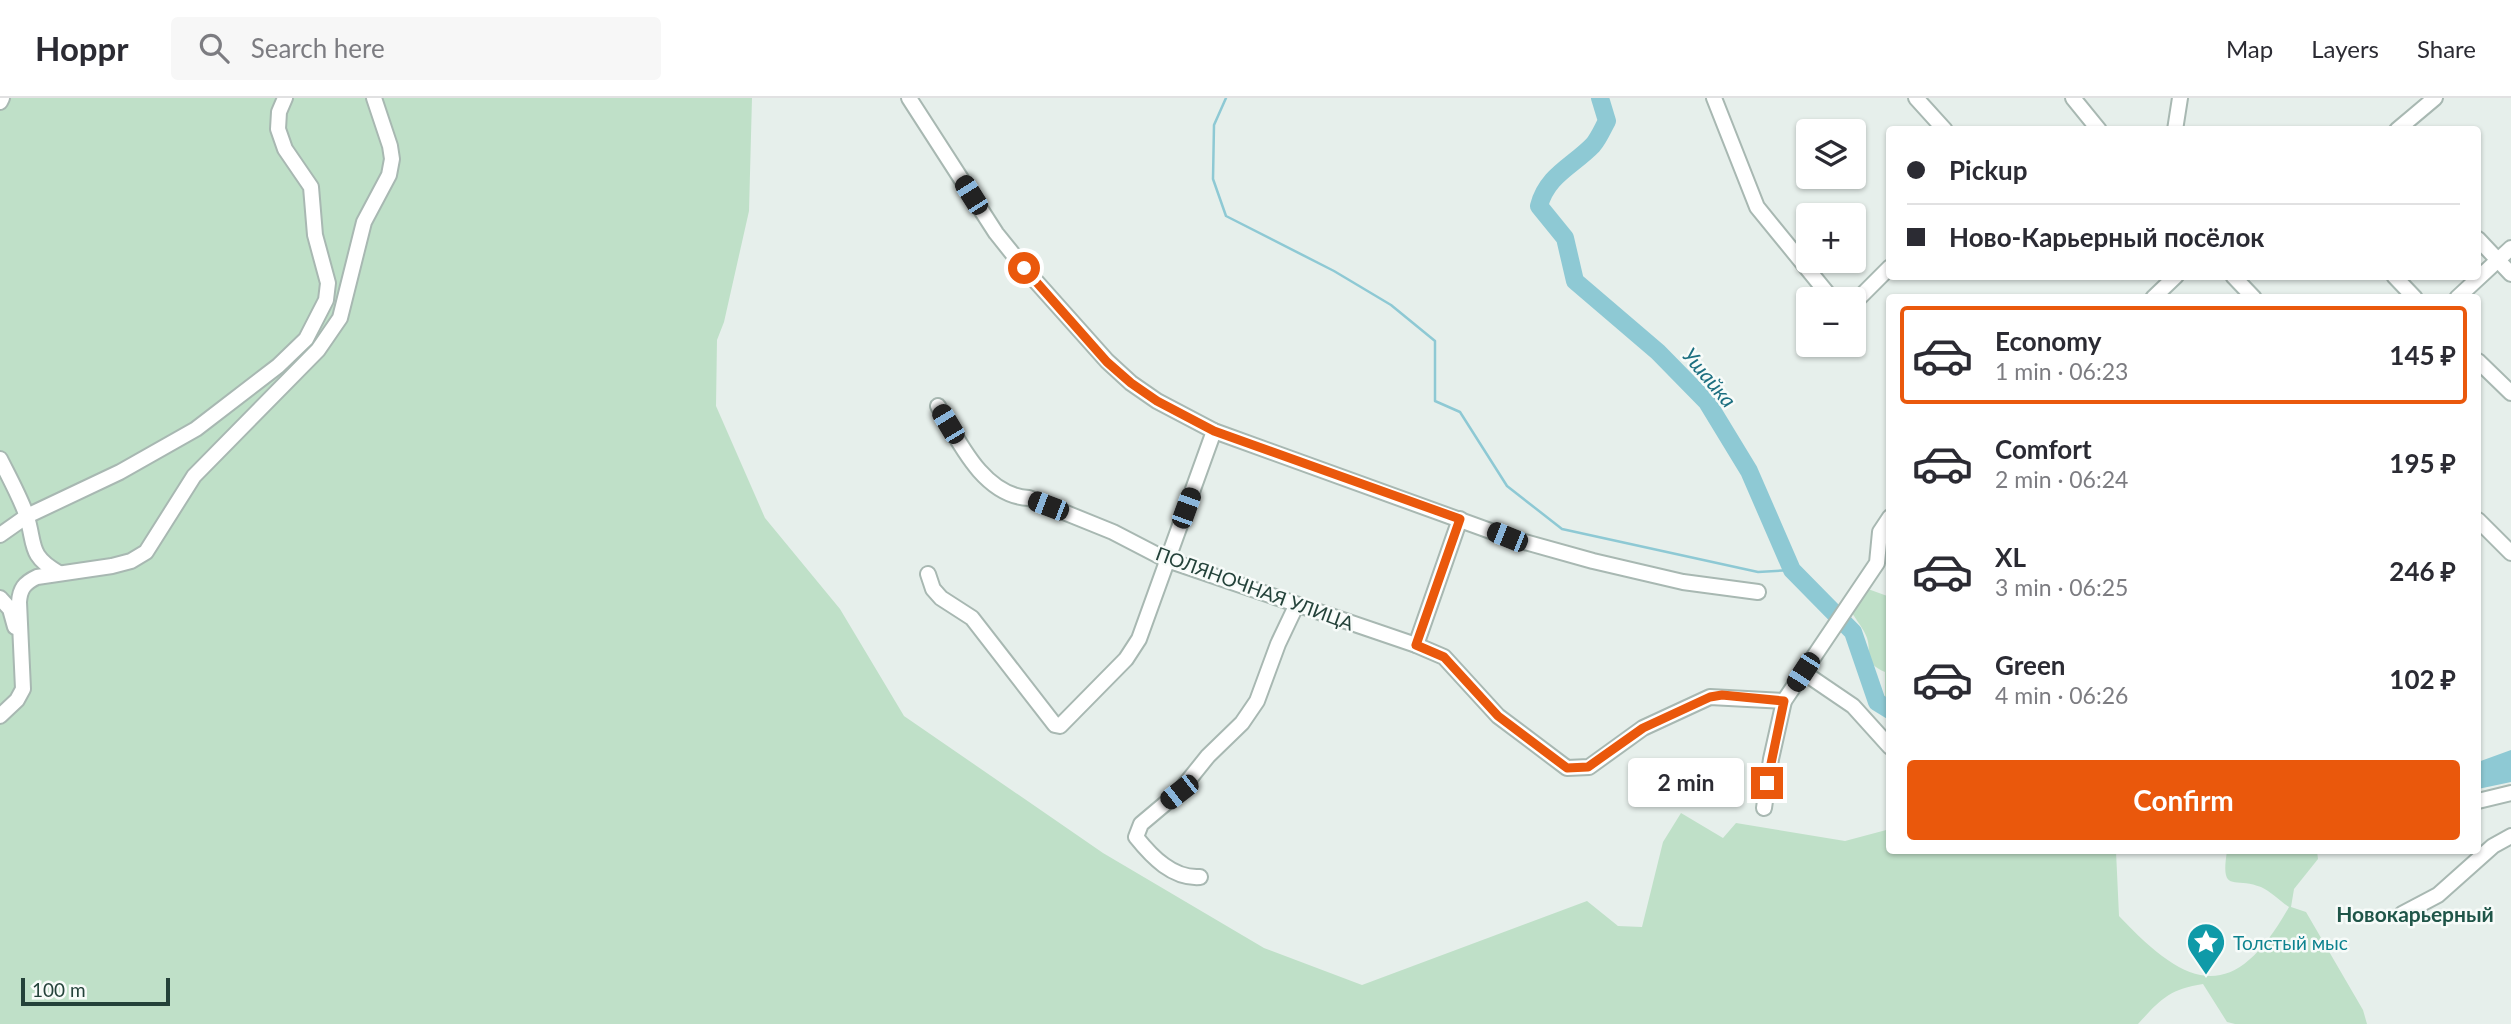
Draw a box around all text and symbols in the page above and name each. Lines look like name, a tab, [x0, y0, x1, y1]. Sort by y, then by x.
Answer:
search box	[171, 17, 661, 80]
text: Hoppr	[35, 28, 129, 68]
icon: search	[195, 29, 233, 67]
text: Search here	[251, 32, 385, 64]
text: Map	[2226, 34, 2273, 63]
text: Layers	[2311, 34, 2379, 63]
text: Share	[2417, 34, 2476, 63]
map controls	[1796, 119, 1866, 357]
button: layers	[1796, 119, 1866, 189]
text: Pickup	[1949, 154, 2028, 186]
car	[951, 172, 992, 218]
button: +	[1796, 203, 1866, 273]
text: Ново-Карьерный посёлок	[1949, 221, 2264, 253]
route start	[1008, 252, 1040, 284]
button: −	[1796, 287, 1866, 357]
icon: car	[1911, 324, 1974, 387]
text: Economy	[1995, 325, 2101, 357]
text: 145 ₽	[2389, 339, 2456, 371]
water label: Ушайка	[1678, 342, 1742, 412]
text: 1 min · 06:23	[1995, 357, 2128, 385]
car	[929, 401, 968, 447]
icon: car	[1911, 432, 1974, 495]
text: Comfort	[1995, 433, 2092, 465]
text: 195 ₽	[2389, 447, 2456, 479]
text: 2 min · 06:24	[1995, 465, 2128, 493]
car	[1169, 485, 1204, 531]
car	[1025, 489, 1072, 523]
car	[1484, 519, 1531, 555]
icon: car	[1911, 540, 1974, 603]
street label: ПОЛЯНОЧНАЯ УЛИЦА	[1153, 541, 1357, 635]
text: XL	[1995, 541, 2026, 573]
text: 246 ₽	[2389, 555, 2456, 587]
text: 3 min · 06:25	[1995, 573, 2128, 601]
icon: car	[1911, 648, 1974, 711]
car	[1783, 649, 1824, 695]
text: Green	[1995, 649, 2065, 681]
text: 102 ₽	[2389, 663, 2456, 695]
text: 4 min · 06:26	[1995, 681, 2128, 709]
callout: 2 min	[1627, 758, 1742, 808]
button: Confirm	[1907, 760, 2460, 840]
route end	[1751, 767, 1783, 799]
text: 2 min	[1657, 768, 1715, 796]
car	[1156, 771, 1203, 813]
district label: Новокарьерный	[2336, 901, 2494, 926]
place icon: Толстый мыс	[2185, 921, 2227, 976]
place label: Толстый мыс	[2233, 931, 2348, 954]
scale bar	[21, 975, 170, 1007]
text: 100 m	[32, 978, 86, 1001]

